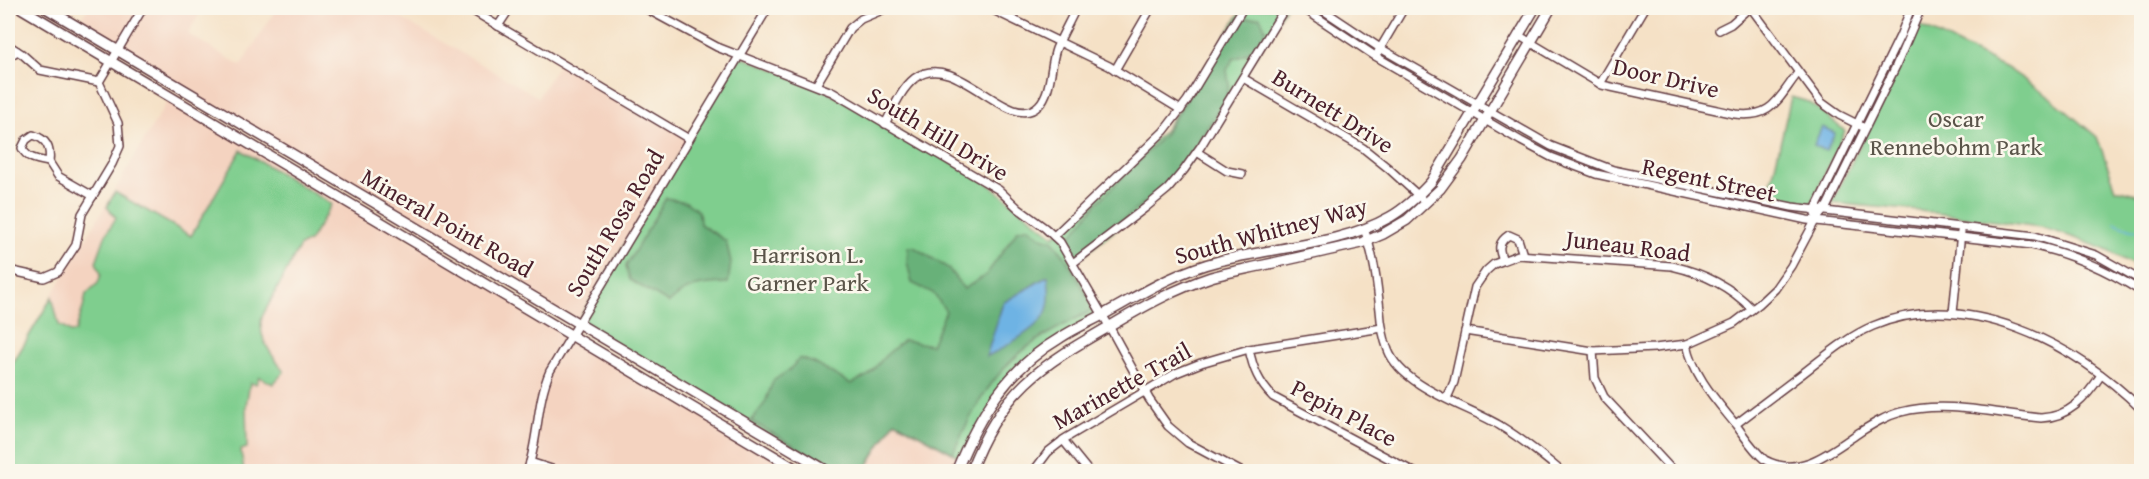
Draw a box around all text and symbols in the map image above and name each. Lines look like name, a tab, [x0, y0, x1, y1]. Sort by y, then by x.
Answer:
street label: Door Drive	[1610, 48, 1723, 107]
street label: Burnett Drive	[1266, 59, 1401, 162]
street label: South Hill Drive	[861, 78, 1016, 190]
park label: Oscar Rennebohm Park	[1870, 101, 2043, 164]
street label: South Rosa Road	[557, 142, 673, 303]
street label: Regent Street	[1639, 148, 1780, 211]
street label: Mineral Point Road	[355, 159, 540, 286]
street label: South Whitney Way	[1171, 188, 1371, 273]
street label: Juneau Road	[1561, 220, 1692, 271]
park label: Harrison L. Garner Park	[747, 237, 870, 300]
street label: Marinette Trail	[1046, 333, 1198, 438]
street label: Pepin Place	[1285, 370, 1403, 455]

